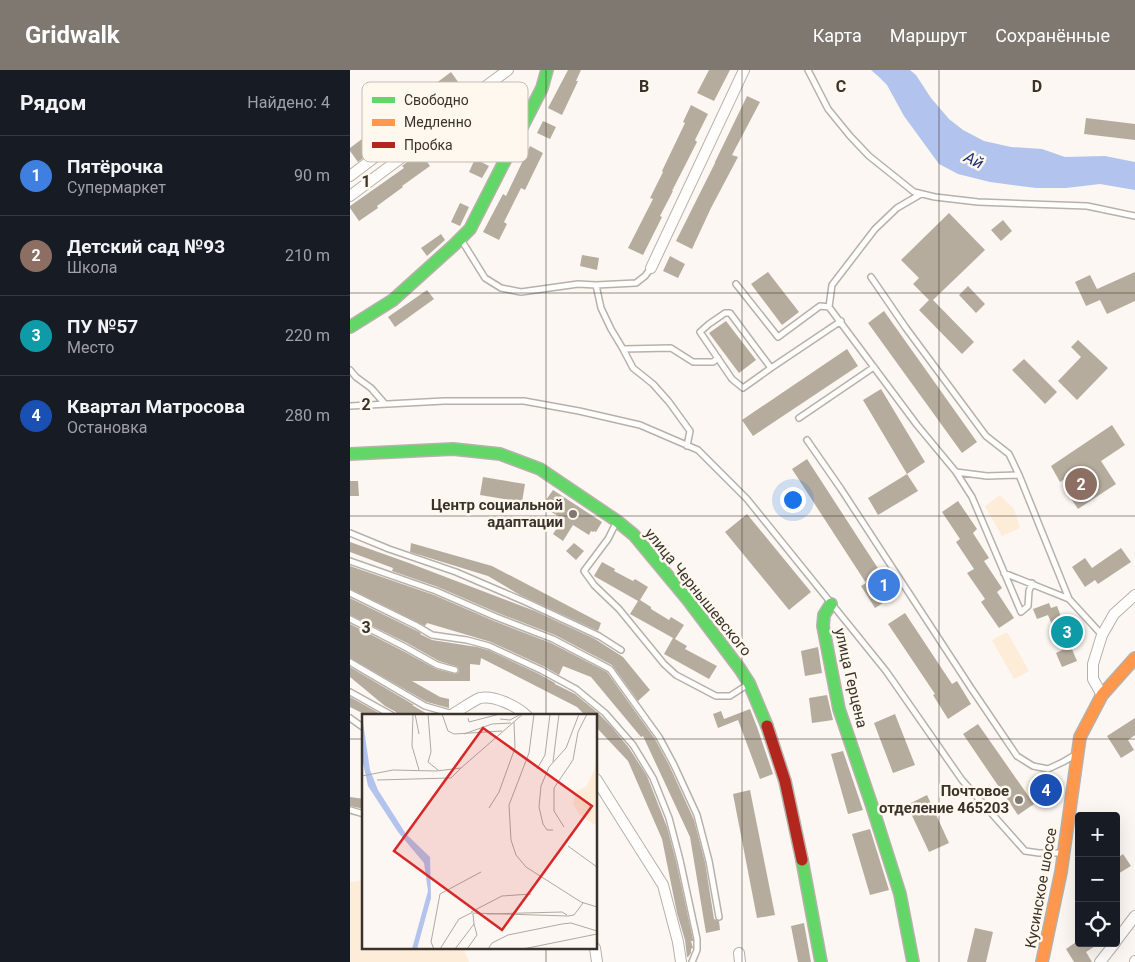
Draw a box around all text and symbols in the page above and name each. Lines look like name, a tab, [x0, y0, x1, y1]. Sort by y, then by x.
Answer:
text: Gridwalk	[25, 21, 120, 49]
text: Карта	[813, 25, 862, 46]
text: Маршрут	[890, 25, 967, 46]
text: Сохранённые	[995, 25, 1110, 46]
text: B	[639, 77, 649, 96]
text: C	[836, 77, 846, 96]
text: D	[1032, 77, 1042, 96]
legend	[362, 82, 528, 162]
text: Рядом	[20, 91, 86, 115]
text: Свободно	[404, 92, 469, 108]
text: Найдено: 4	[247, 93, 330, 112]
text: Медленно	[404, 114, 472, 130]
text: Пробка	[404, 137, 453, 153]
water label: Ай	[960, 147, 987, 173]
text: Пятёрочка	[67, 155, 163, 178]
text: 1	[31, 166, 41, 185]
text: 90 m	[294, 166, 330, 185]
text: 1	[361, 172, 371, 191]
text: Супермаркет	[67, 178, 166, 197]
text: Детский сад №93	[67, 235, 225, 258]
text: 2	[31, 246, 41, 265]
text: 210 m	[285, 246, 330, 265]
text: Школа	[67, 258, 118, 277]
text: ПУ №57	[67, 315, 138, 338]
text: 3	[31, 326, 41, 345]
text: 220 m	[285, 326, 330, 345]
text: Место	[67, 338, 114, 357]
text: Квартал Матросова	[67, 395, 245, 418]
text: 2	[361, 395, 371, 414]
text: 4	[31, 406, 41, 425]
text: 280 m	[285, 406, 330, 425]
text: Остановка	[67, 418, 148, 437]
pin: 2	[1065, 465, 1097, 503]
your location	[780, 487, 806, 513]
place label: Центр социальной адаптации	[431, 496, 563, 531]
marker: Центр социальной адаптации	[567, 508, 579, 520]
street label: улица Чернышевского	[641, 524, 755, 660]
pin: 1	[868, 566, 900, 604]
pin: 3	[1051, 613, 1083, 651]
text: 3	[361, 618, 371, 637]
street label: улица Герцена	[831, 626, 871, 730]
inset map	[362, 714, 598, 950]
pin: 4	[1030, 771, 1062, 809]
place label: Почтовое отделение 465203	[879, 782, 1009, 817]
marker: Почтовое отделение 465203	[1013, 794, 1025, 806]
map controls	[1075, 812, 1120, 947]
button: +	[1075, 812, 1120, 857]
street label: Кусинское шоссе	[1022, 826, 1060, 950]
button: −	[1075, 857, 1120, 902]
button: locate	[1075, 902, 1120, 947]

